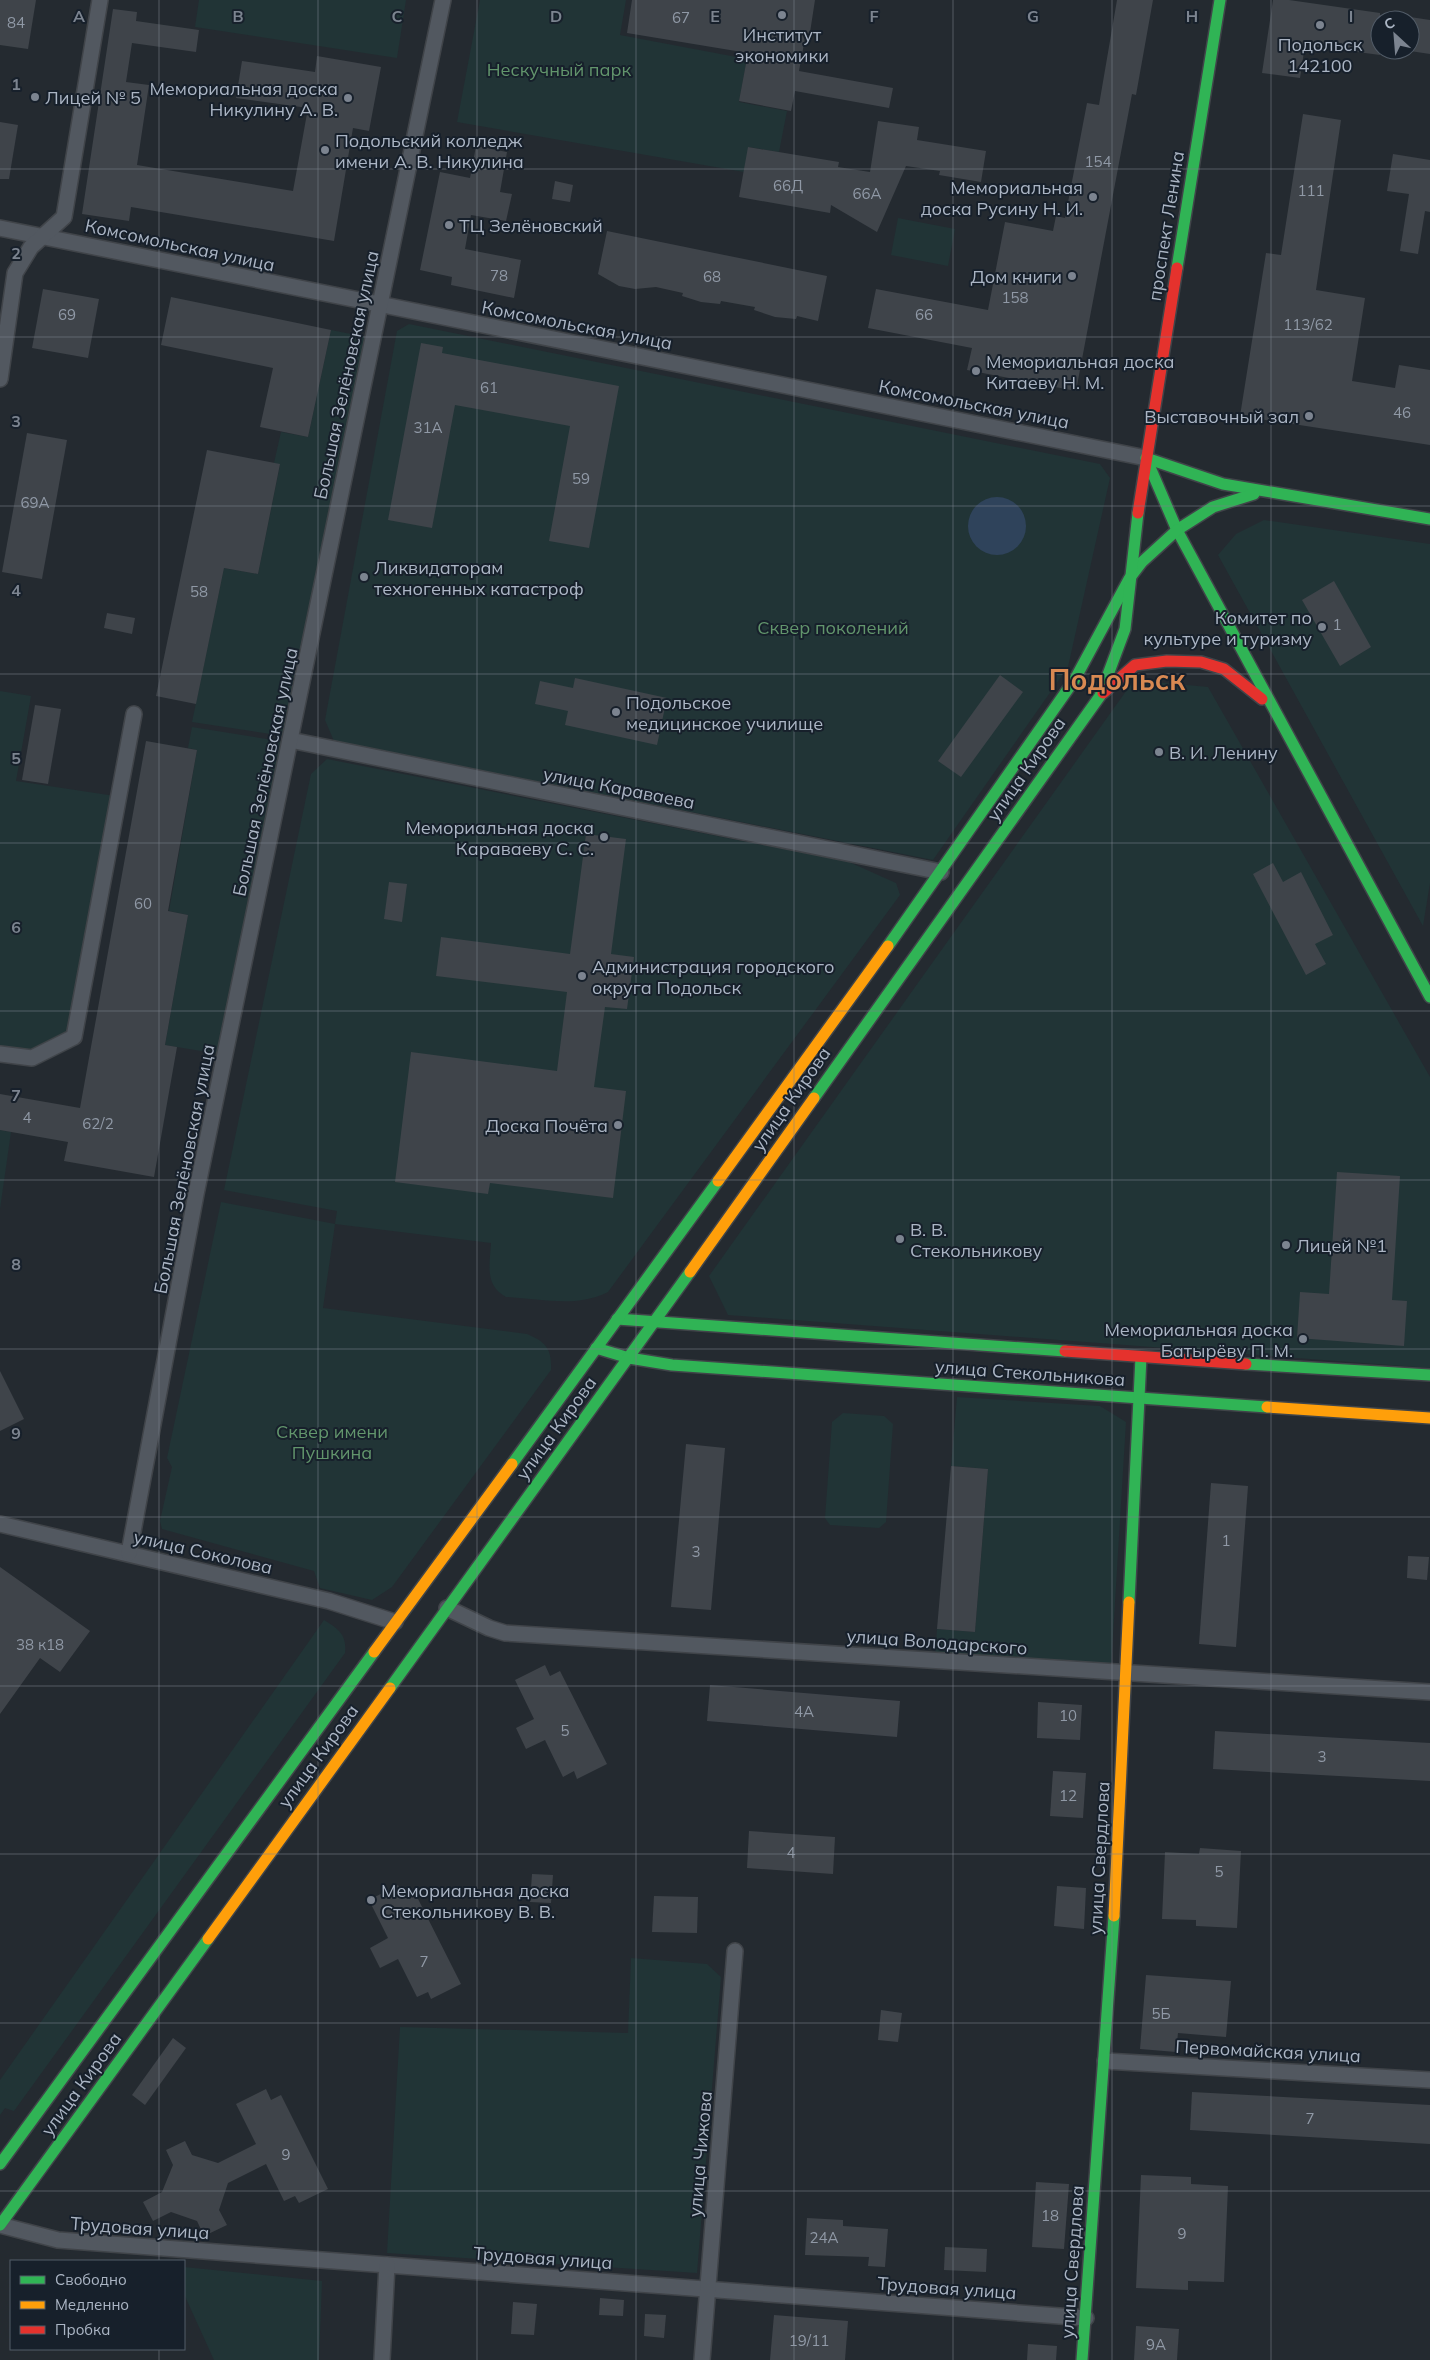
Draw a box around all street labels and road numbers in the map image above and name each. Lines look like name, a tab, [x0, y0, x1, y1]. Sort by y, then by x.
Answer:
street label: проспект Ленина	[1143, 149, 1189, 303]
street label: Комсомольская улица	[83, 214, 277, 276]
street label: Большая Зелёновская улица	[308, 249, 384, 501]
street label: Комсомольская улица	[480, 295, 674, 355]
street label: Комсомольская улица	[877, 374, 1071, 434]
street label: Большая Зелёновская улица	[227, 646, 303, 898]
street label: улица Кирова	[982, 712, 1070, 826]
street label: улица Караваева	[541, 762, 697, 814]
street label: Большая Зелёновская улица	[149, 1042, 219, 1296]
street label: улица Кирова	[747, 1042, 835, 1156]
street label: улица Стекольникова	[934, 1355, 1126, 1391]
street label: улица Кирова	[511, 1372, 601, 1484]
street label: улица Соколова	[131, 1525, 275, 1579]
street label: улица Володарского	[846, 1624, 1028, 1660]
street label: улица Кирова	[273, 1700, 363, 1812]
street label: улица Свердлова	[1084, 1781, 1114, 1935]
street label: улица Кирова	[36, 2028, 126, 2140]
street label: Первомайская улица	[1175, 2035, 1361, 2067]
street label: улица Чижова	[683, 2090, 717, 2218]
street label: улица Свердлова	[1055, 2185, 1089, 2339]
street label: Трудовая улица	[70, 2212, 210, 2244]
street label: Трудовая улица	[473, 2242, 613, 2274]
street label: Трудовая улица	[877, 2272, 1017, 2304]

